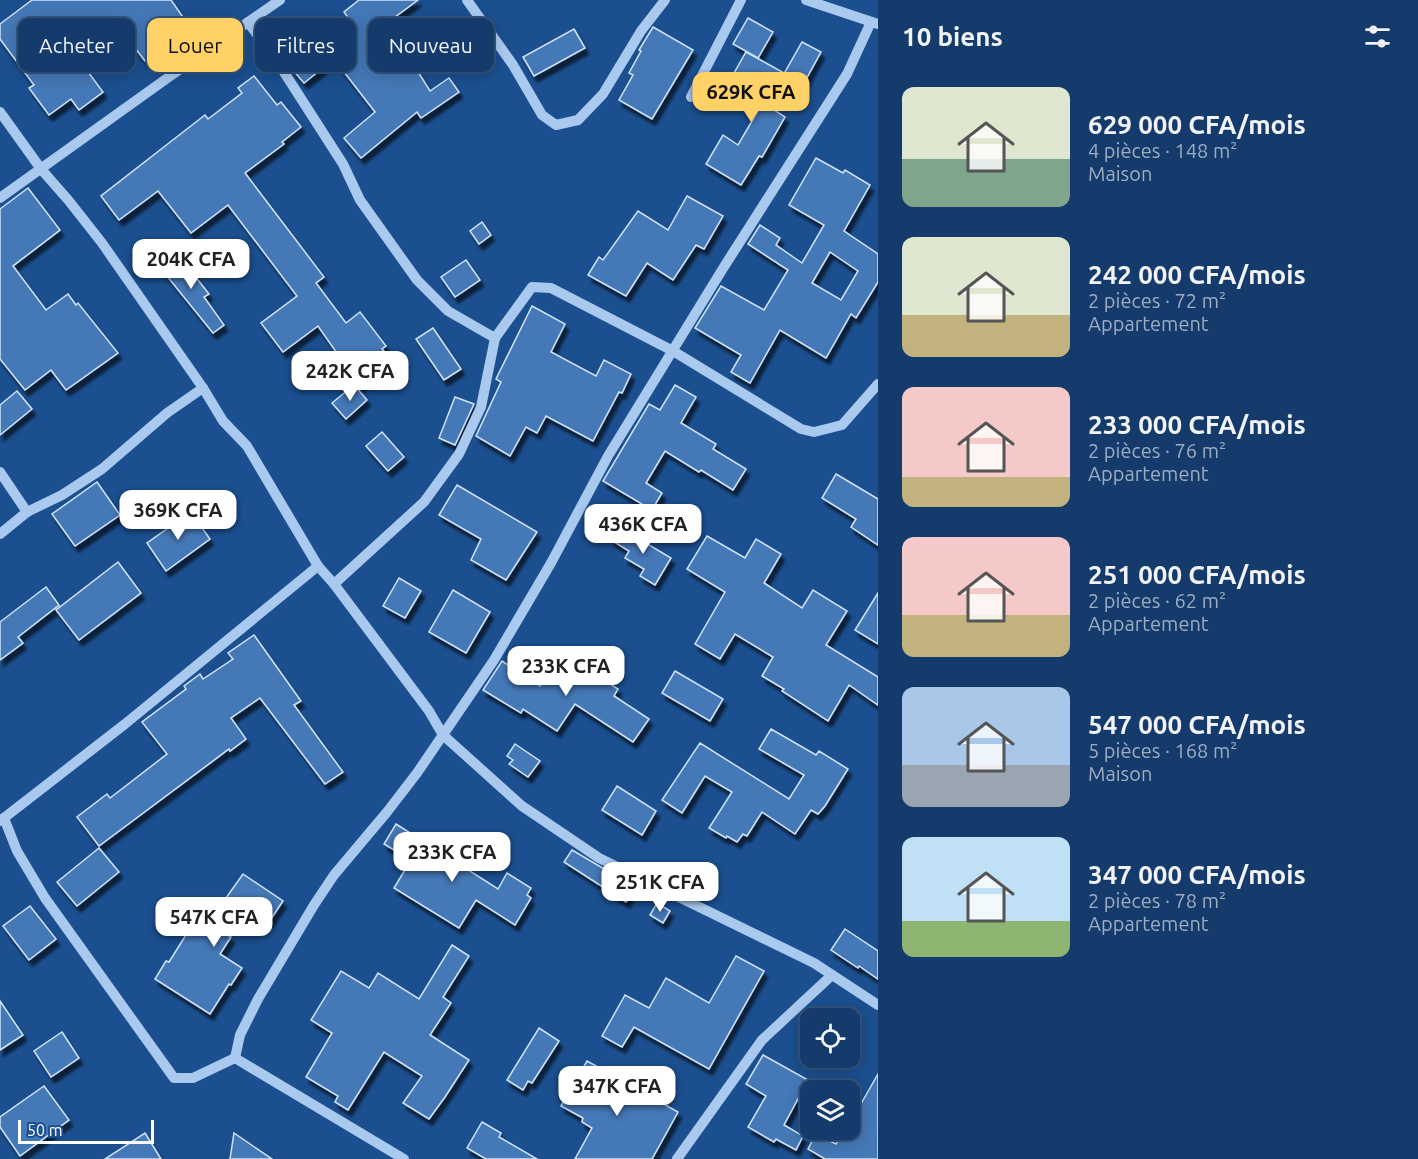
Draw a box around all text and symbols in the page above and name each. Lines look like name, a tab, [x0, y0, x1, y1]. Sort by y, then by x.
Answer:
chip: Acheter	[18, 18, 135, 72]
chip: Louer	[147, 18, 243, 72]
chip: Filtres	[255, 18, 356, 72]
chip: Nouveau	[368, 18, 494, 72]
icon: filters	[1361, 20, 1394, 53]
text: 10 biens	[902, 22, 1003, 51]
pin: 629K CFA	[689, 72, 813, 123]
text: 629K CFA	[706, 80, 796, 103]
text: 629 000 CFA/mois	[1088, 110, 1306, 139]
icon: home	[950, 111, 1022, 183]
text: 4 pièces · 148 m²	[1088, 139, 1237, 162]
text: Maison	[1088, 162, 1152, 185]
pin: 204K CFA	[129, 239, 253, 290]
text: 204K CFA	[146, 247, 236, 270]
text: 242 000 CFA/mois	[1088, 260, 1306, 289]
icon: home	[950, 261, 1022, 333]
text: 2 pièces · 72 m²	[1088, 289, 1226, 312]
text: Appartement	[1088, 312, 1209, 335]
pin: 242K CFA	[288, 351, 412, 402]
text: 242K CFA	[305, 359, 395, 382]
text: 233 000 CFA/mois	[1088, 410, 1306, 439]
icon: home	[950, 411, 1022, 483]
text: 2 pièces · 76 m²	[1088, 439, 1226, 462]
text: Appartement	[1088, 462, 1209, 485]
pin: 369K CFA	[116, 490, 240, 541]
text: 369K CFA	[133, 498, 223, 521]
pin: 436K CFA	[581, 504, 705, 555]
text: 436K CFA	[598, 512, 688, 535]
text: 251 000 CFA/mois	[1088, 560, 1306, 589]
icon: home	[950, 561, 1022, 633]
text: 2 pièces · 62 m²	[1088, 589, 1226, 612]
text: Appartement	[1088, 612, 1209, 635]
pin: 233K CFA	[504, 646, 628, 697]
text: 233K CFA	[521, 654, 611, 677]
text: 547 000 CFA/mois	[1088, 710, 1306, 739]
icon: home	[950, 711, 1022, 783]
text: 5 pièces · 168 m²	[1088, 739, 1237, 762]
text: Maison	[1088, 762, 1152, 785]
pin: 233K CFA	[390, 832, 514, 883]
text: 233K CFA	[407, 840, 497, 863]
text: 347 000 CFA/mois	[1088, 860, 1306, 889]
icon: home	[950, 861, 1022, 933]
pin: 251K CFA	[598, 862, 722, 913]
text: 251K CFA	[615, 870, 705, 893]
text: 2 pièces · 78 m²	[1088, 889, 1226, 912]
pin: 547K CFA	[152, 897, 276, 948]
text: 547K CFA	[169, 905, 259, 928]
text: Appartement	[1088, 912, 1209, 935]
map controls	[800, 1008, 860, 1140]
button: locate	[800, 1008, 860, 1068]
pin: 347K CFA	[555, 1066, 679, 1117]
text: 347K CFA	[572, 1074, 662, 1097]
button: layers	[800, 1080, 860, 1140]
scale bar	[18, 1117, 154, 1144]
text: 50 m	[27, 1121, 63, 1139]

